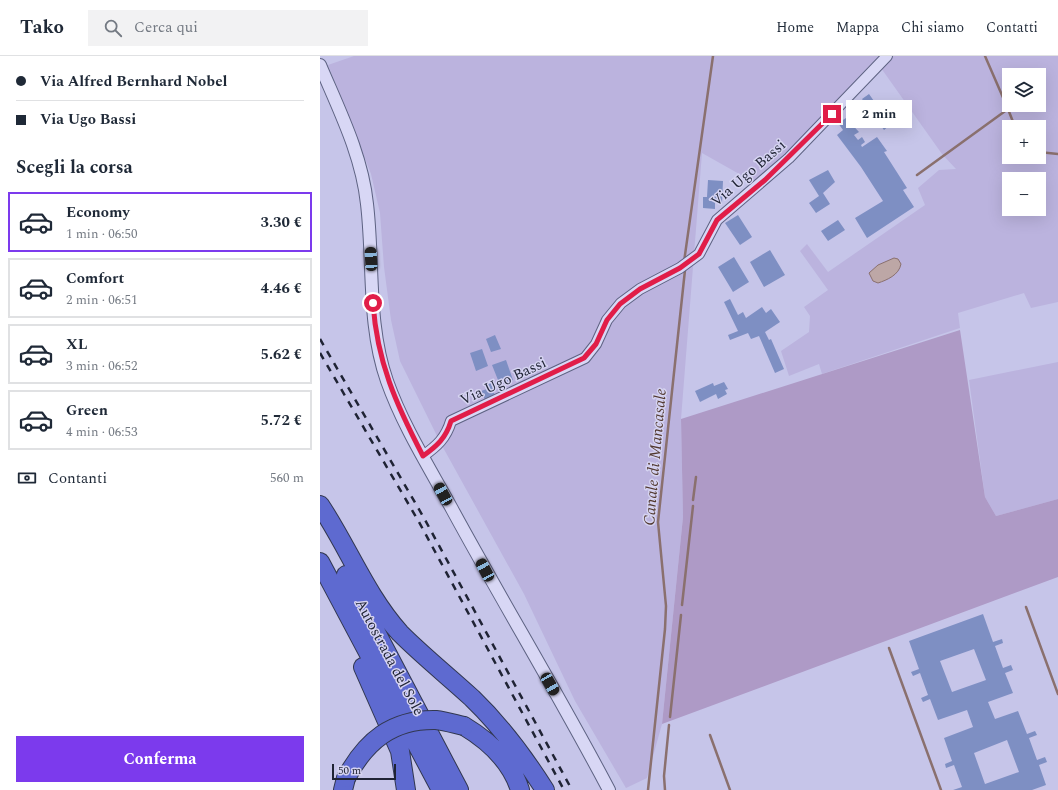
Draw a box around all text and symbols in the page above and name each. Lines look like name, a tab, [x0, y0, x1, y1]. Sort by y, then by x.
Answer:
search box	[88, 10, 368, 46]
text: Tako	[20, 13, 64, 42]
text: Cerca qui	[134, 16, 198, 39]
icon: search	[102, 17, 124, 39]
text: Home	[776, 17, 814, 38]
text: Mappa	[836, 17, 879, 38]
text: Chi siamo	[901, 17, 964, 38]
text: Contatti	[986, 17, 1038, 38]
map controls	[1002, 68, 1046, 216]
button: layers	[1002, 68, 1046, 112]
text: Via Alfred Bernhard Nobel	[40, 70, 228, 93]
callout: 2 min	[846, 100, 912, 128]
text: 2 min	[862, 104, 896, 124]
route end	[823, 105, 841, 123]
text: Via Ugo Bassi	[40, 108, 136, 131]
button: +	[1002, 120, 1046, 164]
street label: Via Ugo Bassi	[706, 134, 791, 213]
text: Scegli la corsa	[16, 154, 133, 181]
button: −	[1002, 172, 1046, 216]
text: Economy	[66, 201, 130, 224]
icon: car	[18, 204, 54, 240]
text: 3.30 €	[261, 211, 302, 234]
text: 1 min · 06:50	[66, 224, 138, 244]
car	[364, 247, 378, 271]
text: Comfort	[66, 267, 124, 290]
icon: car	[18, 270, 54, 306]
text: 4.46 €	[261, 277, 302, 300]
text: 2 min · 06:51	[66, 290, 138, 310]
route start	[364, 294, 382, 312]
text: XL	[66, 333, 87, 356]
icon: car	[18, 336, 54, 372]
text: 5.62 €	[261, 343, 302, 366]
street label: Via Ugo Bassi	[456, 351, 550, 412]
text: 3 min · 06:52	[66, 356, 138, 376]
water label: Canale di Mancasale	[637, 387, 673, 527]
text: Green	[66, 399, 108, 422]
icon: car	[18, 402, 54, 438]
text: 5.72 €	[261, 409, 302, 432]
text: 4 min · 06:53	[66, 422, 138, 442]
icon: cash	[16, 467, 38, 489]
text: Contanti	[48, 467, 107, 490]
text: 560 m	[270, 468, 304, 488]
car	[432, 481, 454, 507]
car	[474, 557, 496, 583]
street label: Autostrada del Sole	[349, 595, 430, 720]
car	[539, 671, 561, 697]
button: Conferma	[16, 736, 304, 782]
scale bar	[332, 762, 396, 781]
text: 50 m	[338, 762, 361, 779]

